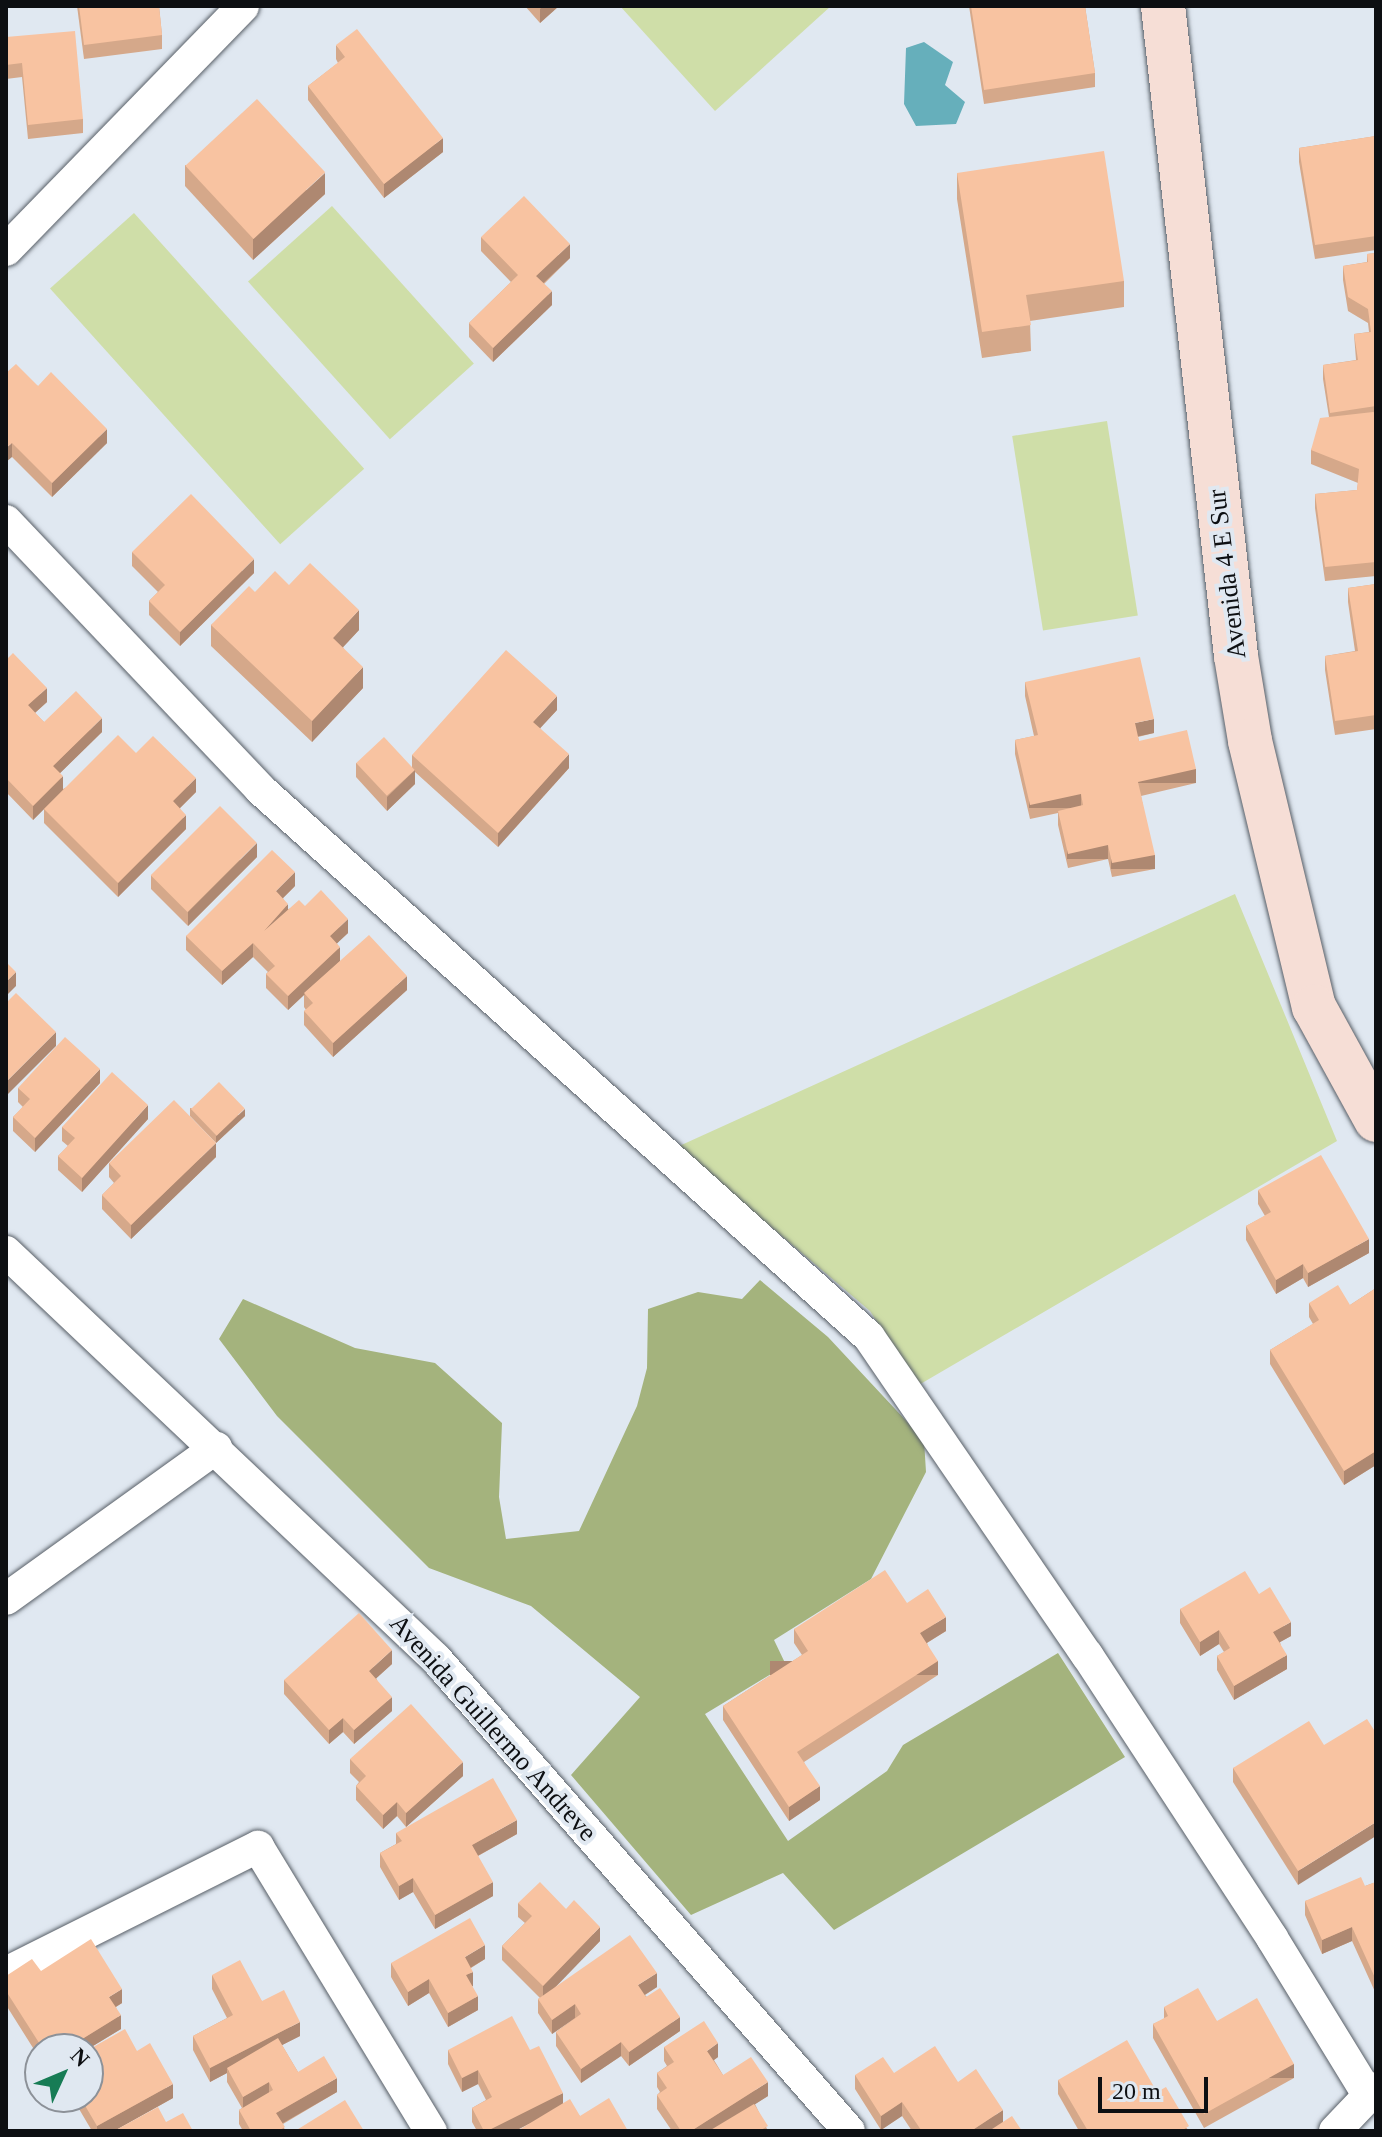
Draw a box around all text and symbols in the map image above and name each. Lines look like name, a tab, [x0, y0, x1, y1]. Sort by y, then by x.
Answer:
street label: Avenida 4 E Sur	[1201, 487, 1253, 661]
street label: Avenida Guillermo Andreve	[383, 1608, 603, 1848]
north arrow	[24, 2033, 104, 2113]
text: N	[66, 2043, 95, 2072]
scale bar	[1102, 2061, 1212, 2111]
text: 20 m	[1112, 2078, 1161, 2104]

